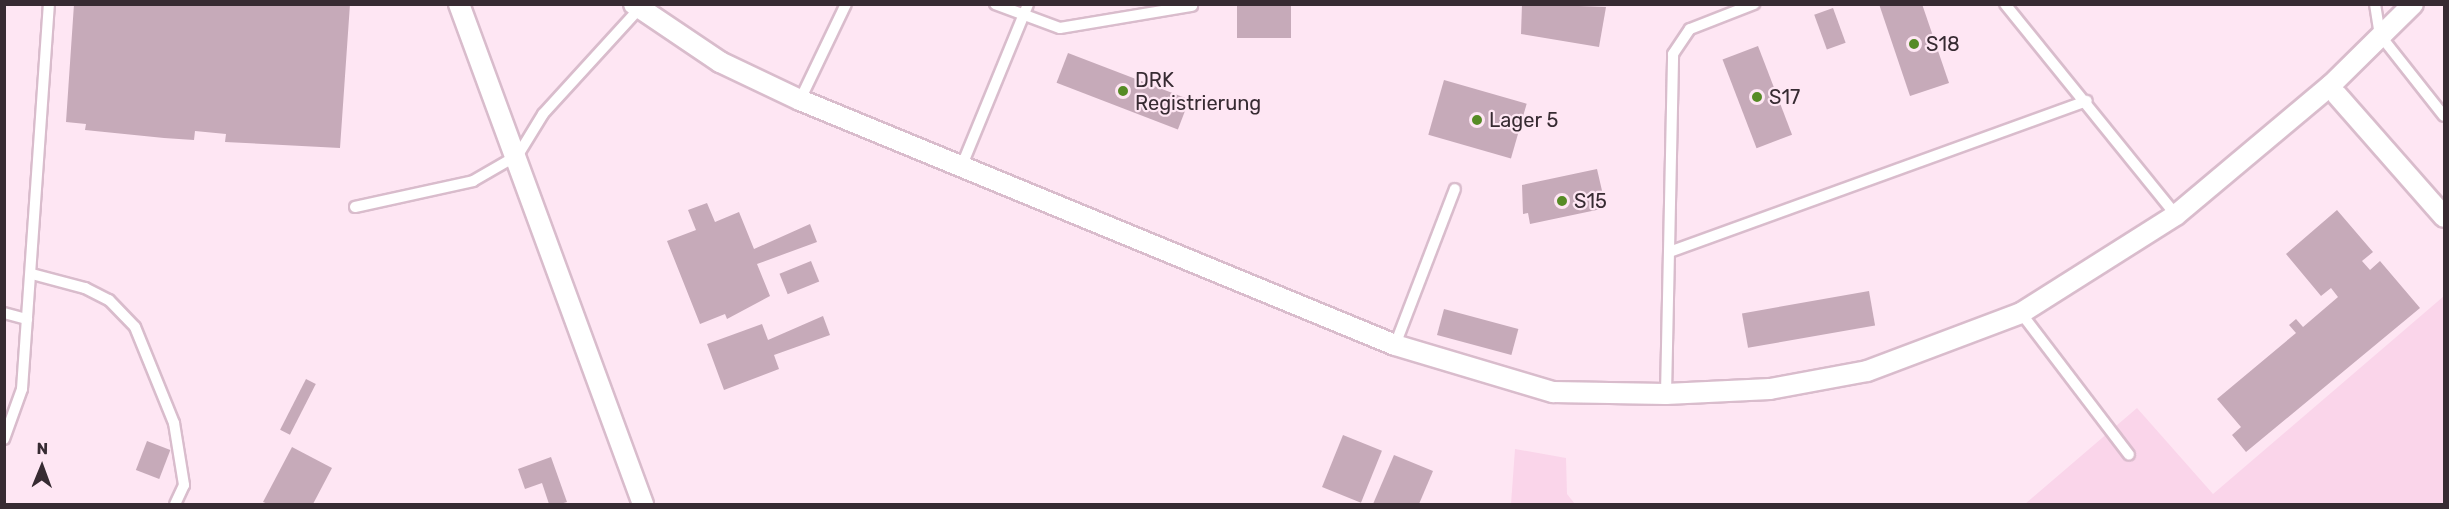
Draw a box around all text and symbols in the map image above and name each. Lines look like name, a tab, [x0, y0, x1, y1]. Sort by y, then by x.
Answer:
place label: S18	[1926, 32, 1960, 56]
marker: S18	[1907, 37, 1921, 51]
place label: DRK Registrierung	[1135, 68, 1261, 115]
marker: DRK Registrierung	[1116, 84, 1130, 98]
place label: S17	[1769, 85, 1800, 109]
marker: S17	[1750, 90, 1764, 104]
place label: Lager 5	[1489, 108, 1559, 132]
marker: Lager 5	[1470, 113, 1484, 127]
place label: S15	[1574, 189, 1607, 213]
marker: S15	[1555, 194, 1569, 208]
north arrow	[12, 437, 72, 497]
text: N	[36, 439, 48, 458]

